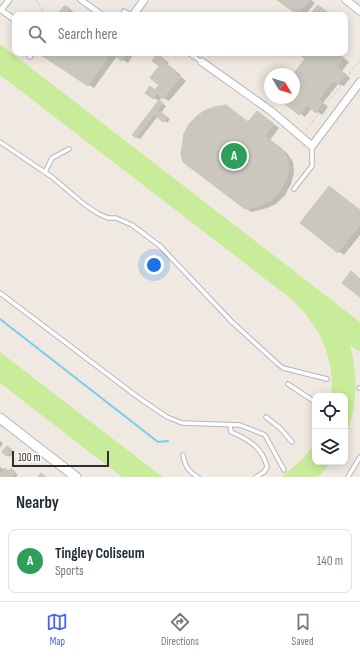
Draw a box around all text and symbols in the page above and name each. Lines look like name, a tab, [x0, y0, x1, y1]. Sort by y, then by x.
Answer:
search box	[12, 12, 348, 56]
icon: search	[26, 23, 48, 45]
text: Search here	[58, 25, 118, 44]
north arrow	[264, 68, 300, 104]
pin: A	[221, 141, 247, 171]
your location	[144, 255, 164, 275]
map controls	[312, 393, 348, 465]
button: locate	[312, 393, 348, 429]
button: layers	[312, 429, 348, 465]
scale bar	[12, 449, 109, 468]
text: 100 m	[18, 451, 40, 464]
text: Nearby	[16, 493, 59, 513]
text: Tingley Coliseum	[55, 544, 145, 563]
text: A	[27, 553, 33, 569]
text: 140 m	[317, 553, 343, 569]
text: Sports	[55, 563, 84, 579]
tab: Map	[46, 611, 68, 648]
tab: Directions	[161, 611, 199, 648]
tab: Saved	[292, 611, 314, 648]

